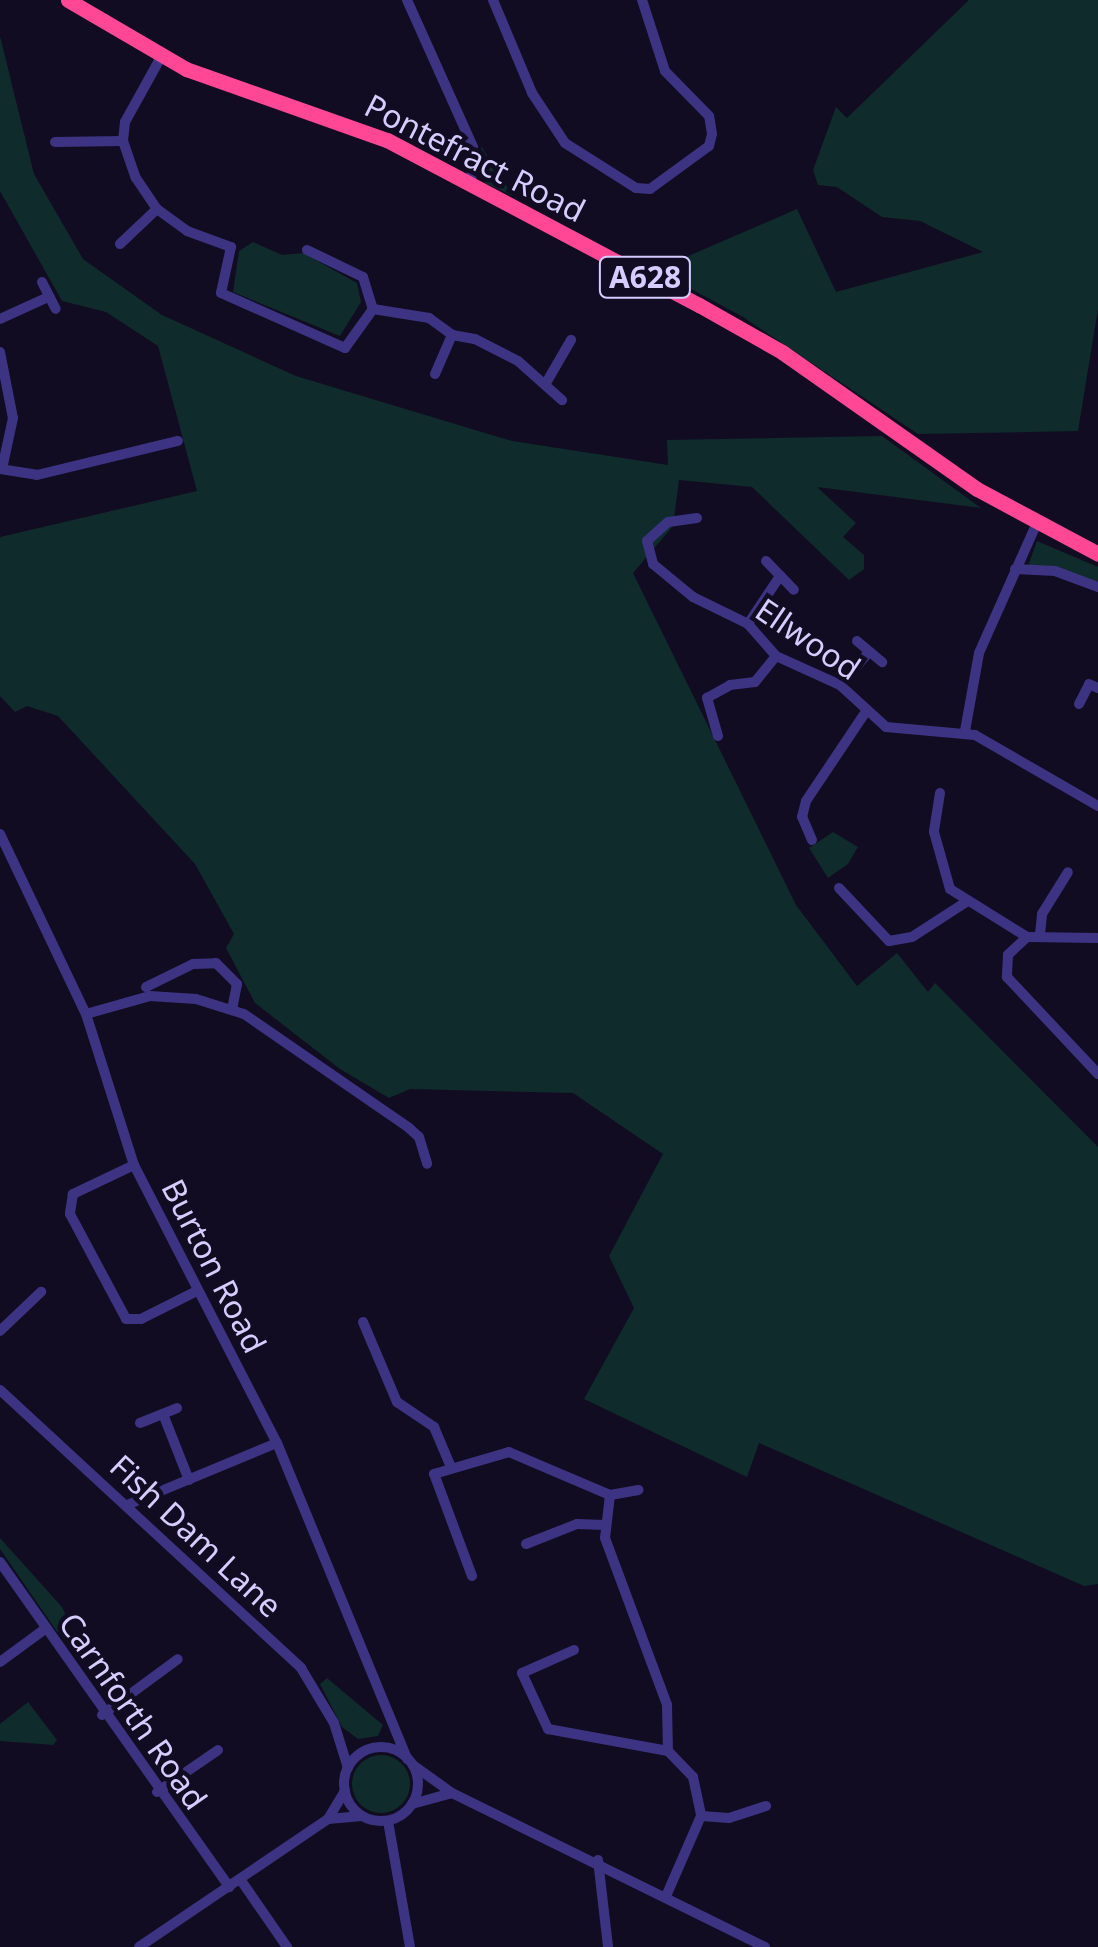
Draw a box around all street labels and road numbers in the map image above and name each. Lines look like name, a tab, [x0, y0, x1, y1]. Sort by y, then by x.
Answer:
street label: Pontefract Road	[359, 86, 591, 230]
road number: A628	[598, 252, 692, 302]
street label: Ellwood	[748, 590, 868, 688]
street label: Burton Road	[154, 1173, 274, 1359]
street label: Fish Dam Lane	[102, 1447, 290, 1625]
street label: Carnforth Road	[51, 1605, 215, 1817]

